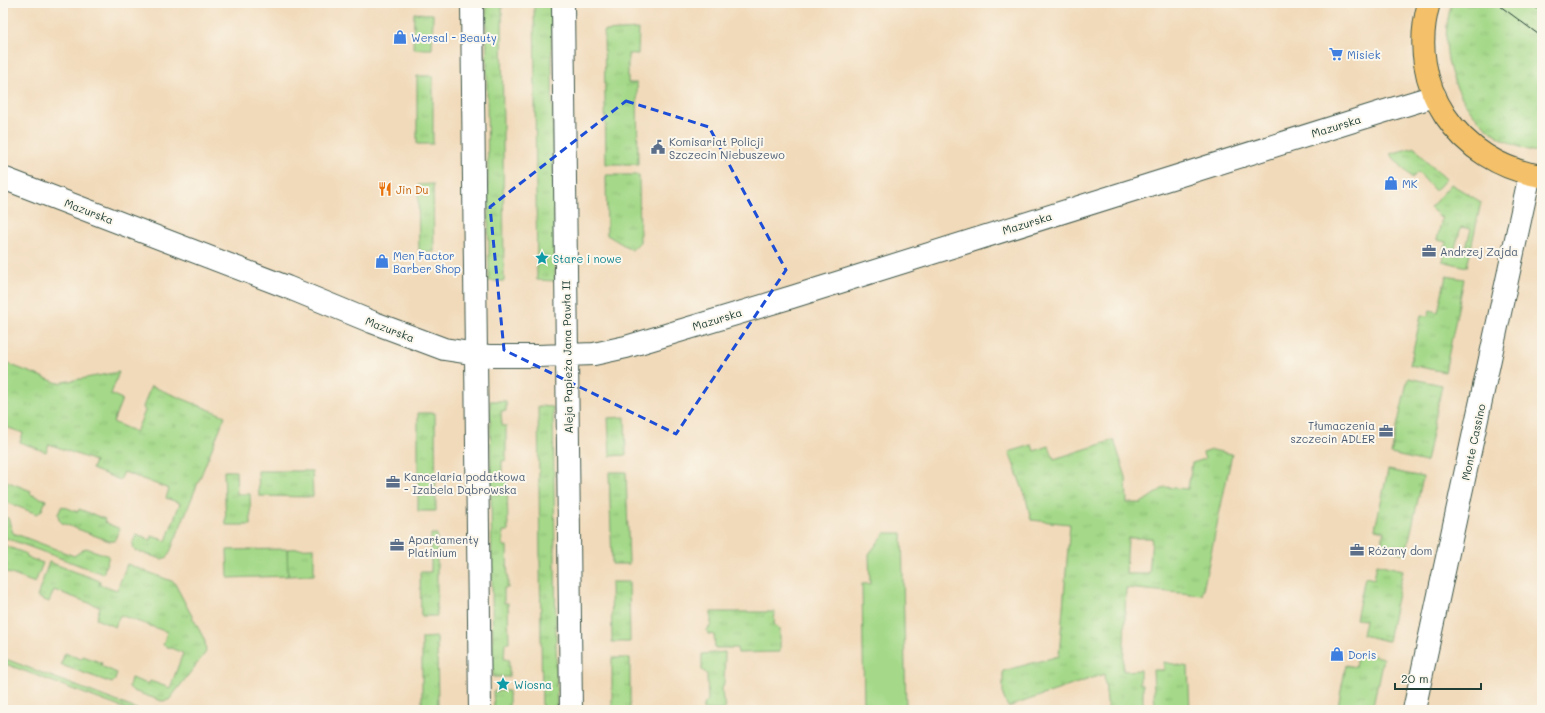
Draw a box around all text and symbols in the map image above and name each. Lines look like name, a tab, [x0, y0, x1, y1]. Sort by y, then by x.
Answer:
shop icon: Wersal - Beauty	[392, 29, 408, 45]
place label: Wersal - Beauty	[411, 30, 497, 45]
supermarket icon: Misiek	[1328, 46, 1344, 62]
place label: Misiek	[1347, 47, 1381, 62]
street label: Mazurska	[1309, 111, 1363, 141]
place label: Komisariat Policji Szczecin Niebuszewo	[669, 134, 785, 162]
public building icon: Komisariat Policji Szczecin Niebuszewo	[650, 139, 666, 155]
shop icon: MK	[1383, 175, 1399, 191]
place label: MK	[1402, 176, 1418, 191]
restaurant icon: Jin Du	[377, 181, 393, 197]
place label: Jin Du	[396, 182, 429, 197]
street label: Mazurska	[62, 195, 116, 227]
street label: Mazurska	[1000, 208, 1054, 238]
office icon: Andrzej Zajda	[1421, 243, 1437, 259]
place label: Andrzej Zajda	[1440, 244, 1518, 259]
place label: Men Factor Barber Shop	[393, 248, 461, 276]
place icon: Stare i nowe	[534, 250, 550, 266]
place label: Stare i nowe	[553, 251, 622, 266]
shop icon: Men Factor Barber Shop	[374, 253, 390, 269]
street label: Aleja Papieża Jana Pawła II	[558, 280, 576, 434]
street label: Mazurska	[690, 304, 744, 334]
street label: Mazurska	[363, 313, 417, 345]
street label: Monte Cassino	[1458, 402, 1489, 482]
place label: Tłumaczenia szczecin ADLER	[1290, 418, 1375, 446]
office icon: Tłumaczenia szczecin ADLER	[1378, 423, 1394, 439]
place label: Kancelaria podatkowa - Izabela Dąbrowska	[404, 469, 526, 497]
office icon: Kancelaria podatkowa - Izabela Dąbrowska	[385, 474, 401, 490]
place label: Apartamenty Platinium	[408, 532, 479, 560]
office icon: Apartamenty Platinium	[389, 537, 405, 553]
office icon: Różany dom	[1349, 542, 1365, 558]
place label: Różany dom	[1368, 543, 1432, 558]
shop icon: Doris	[1329, 646, 1345, 662]
place label: Doris	[1348, 647, 1376, 662]
scale bar	[1395, 665, 1481, 691]
text: 20 m	[1401, 670, 1429, 686]
place icon: Wiosna	[495, 676, 511, 692]
place label: Wiosna	[514, 677, 552, 692]

